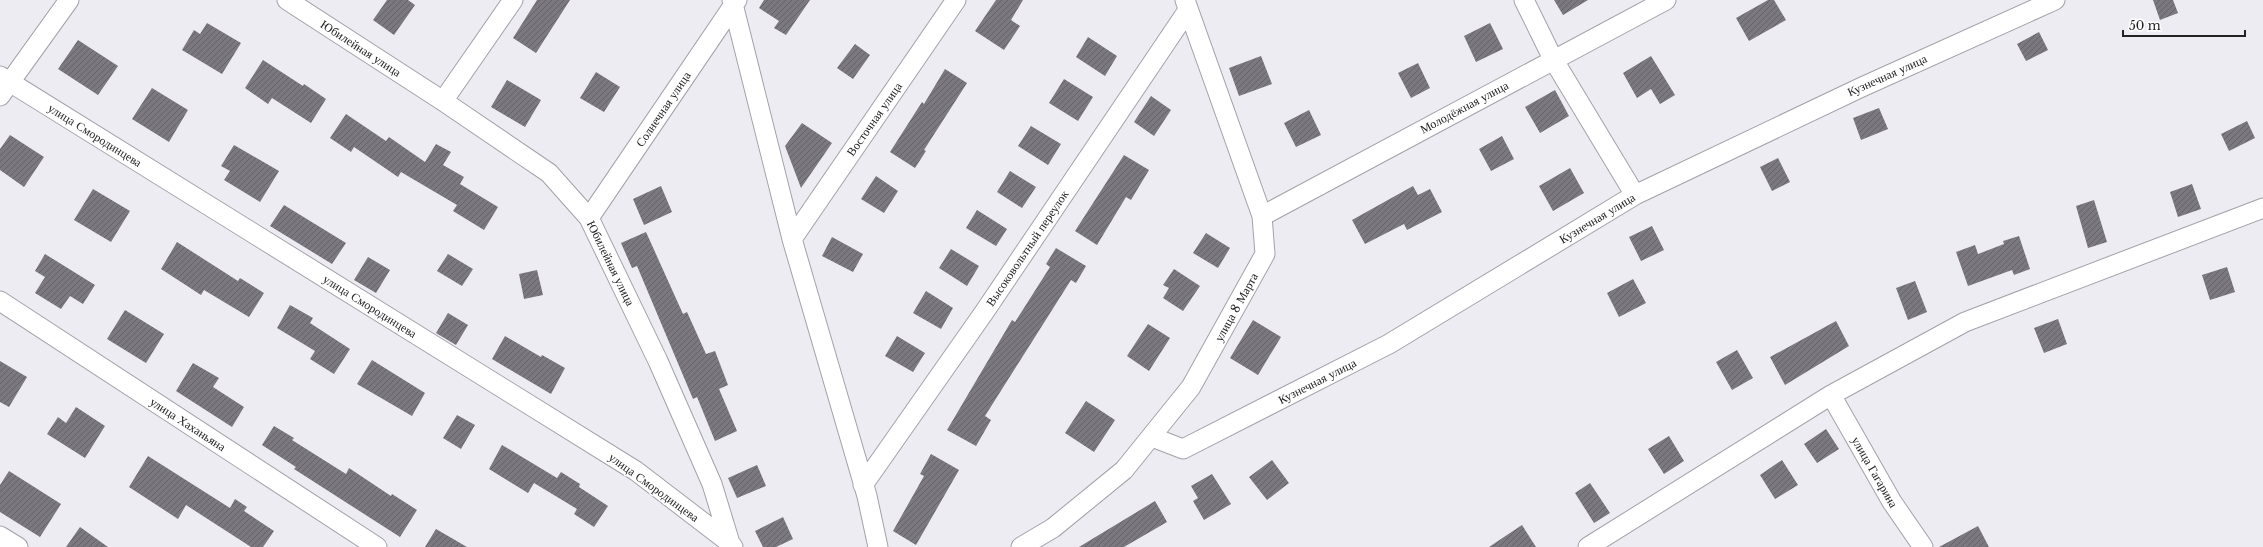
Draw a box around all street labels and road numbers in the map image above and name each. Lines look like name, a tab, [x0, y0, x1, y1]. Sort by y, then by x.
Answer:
street label: Юбилейная улица	[318, 16, 405, 80]
street label: Кузнечная улица	[1845, 50, 1930, 99]
street label: Солнечная улица	[632, 68, 694, 150]
street label: Молодёжная улица	[1417, 77, 1511, 137]
street label: Восточная улица	[843, 79, 905, 159]
street label: улица Смородинцева	[45, 100, 145, 170]
street label: Высоковольтный переулок	[983, 187, 1072, 309]
street label: Кузнечная улица	[1556, 189, 1638, 246]
street label: Юбилейная улица	[584, 218, 638, 309]
street label: улица 8 Марта	[1211, 269, 1261, 344]
street label: улица Смородинцева	[320, 271, 420, 341]
street label: Кузнечная улица	[1275, 355, 1359, 407]
street label: улица Хаханьяна	[147, 394, 229, 454]
street label: улица Гагарина	[1849, 434, 1902, 511]
street label: улица Смородинцева	[606, 449, 703, 525]

